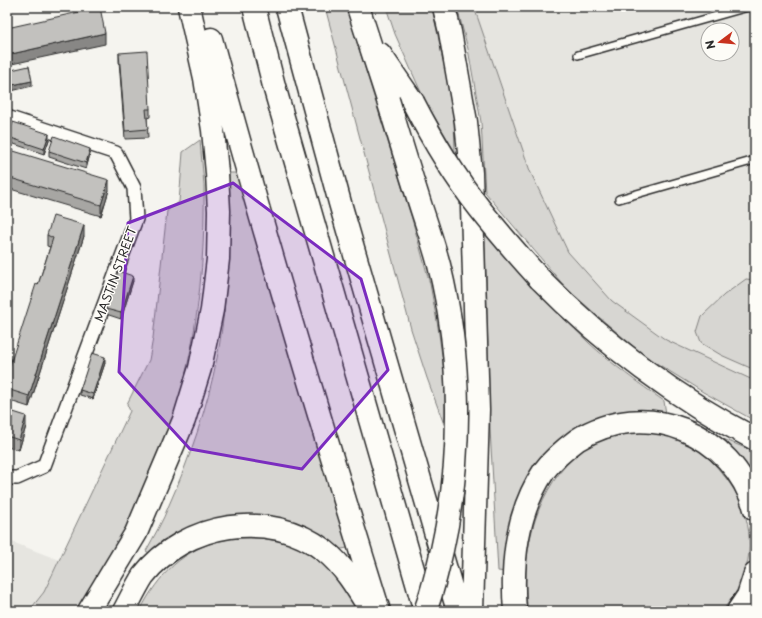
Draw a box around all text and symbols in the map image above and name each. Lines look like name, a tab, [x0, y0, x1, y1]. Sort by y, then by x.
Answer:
north arrow	[700, 22, 740, 62]
text: N	[700, 38, 719, 51]
street label: MASTIN STREET	[89, 223, 141, 324]

